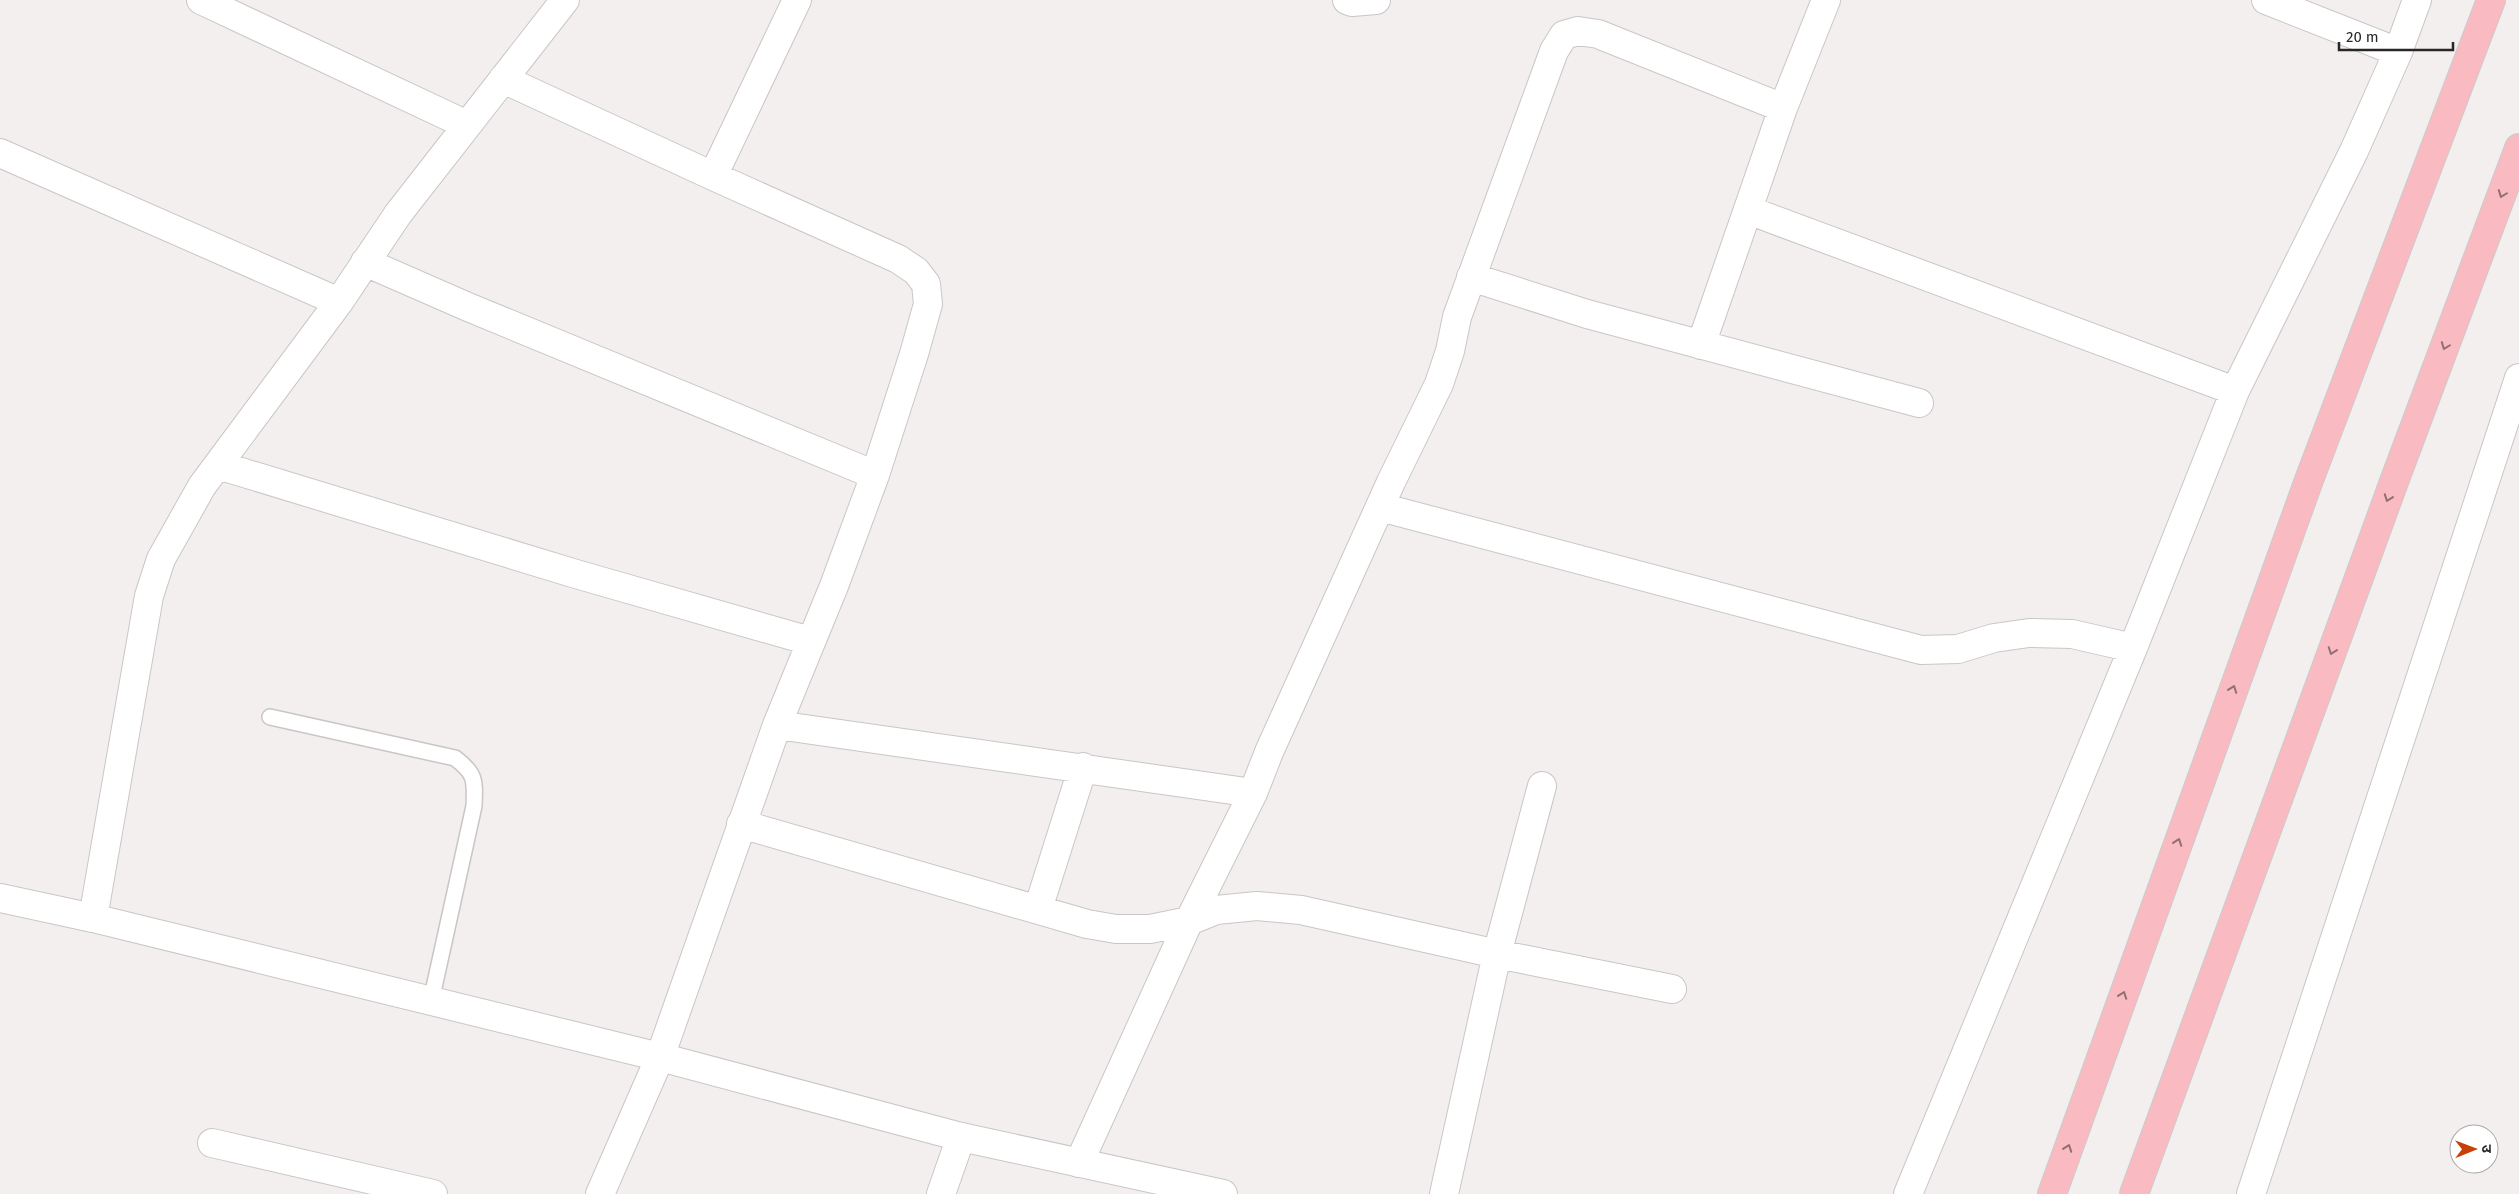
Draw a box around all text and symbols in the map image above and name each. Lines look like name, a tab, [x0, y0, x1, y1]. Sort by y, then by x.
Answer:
scale bar	[2339, 20, 2453, 52]
text: 20 m	[2346, 28, 2379, 46]
one-way arrow	[2498, 189, 2508, 197]
one-way arrow	[2441, 341, 2451, 350]
one-way arrow	[2384, 493, 2394, 502]
one-way arrow	[2328, 646, 2338, 654]
one-way arrow	[2227, 686, 2237, 694]
one-way arrow	[2172, 839, 2182, 847]
one-way arrow	[2117, 991, 2127, 1000]
north arrow	[2449, 1124, 2499, 1174]
one-way arrow	[2062, 1144, 2072, 1153]
text: उ	[2478, 1145, 2495, 1154]

